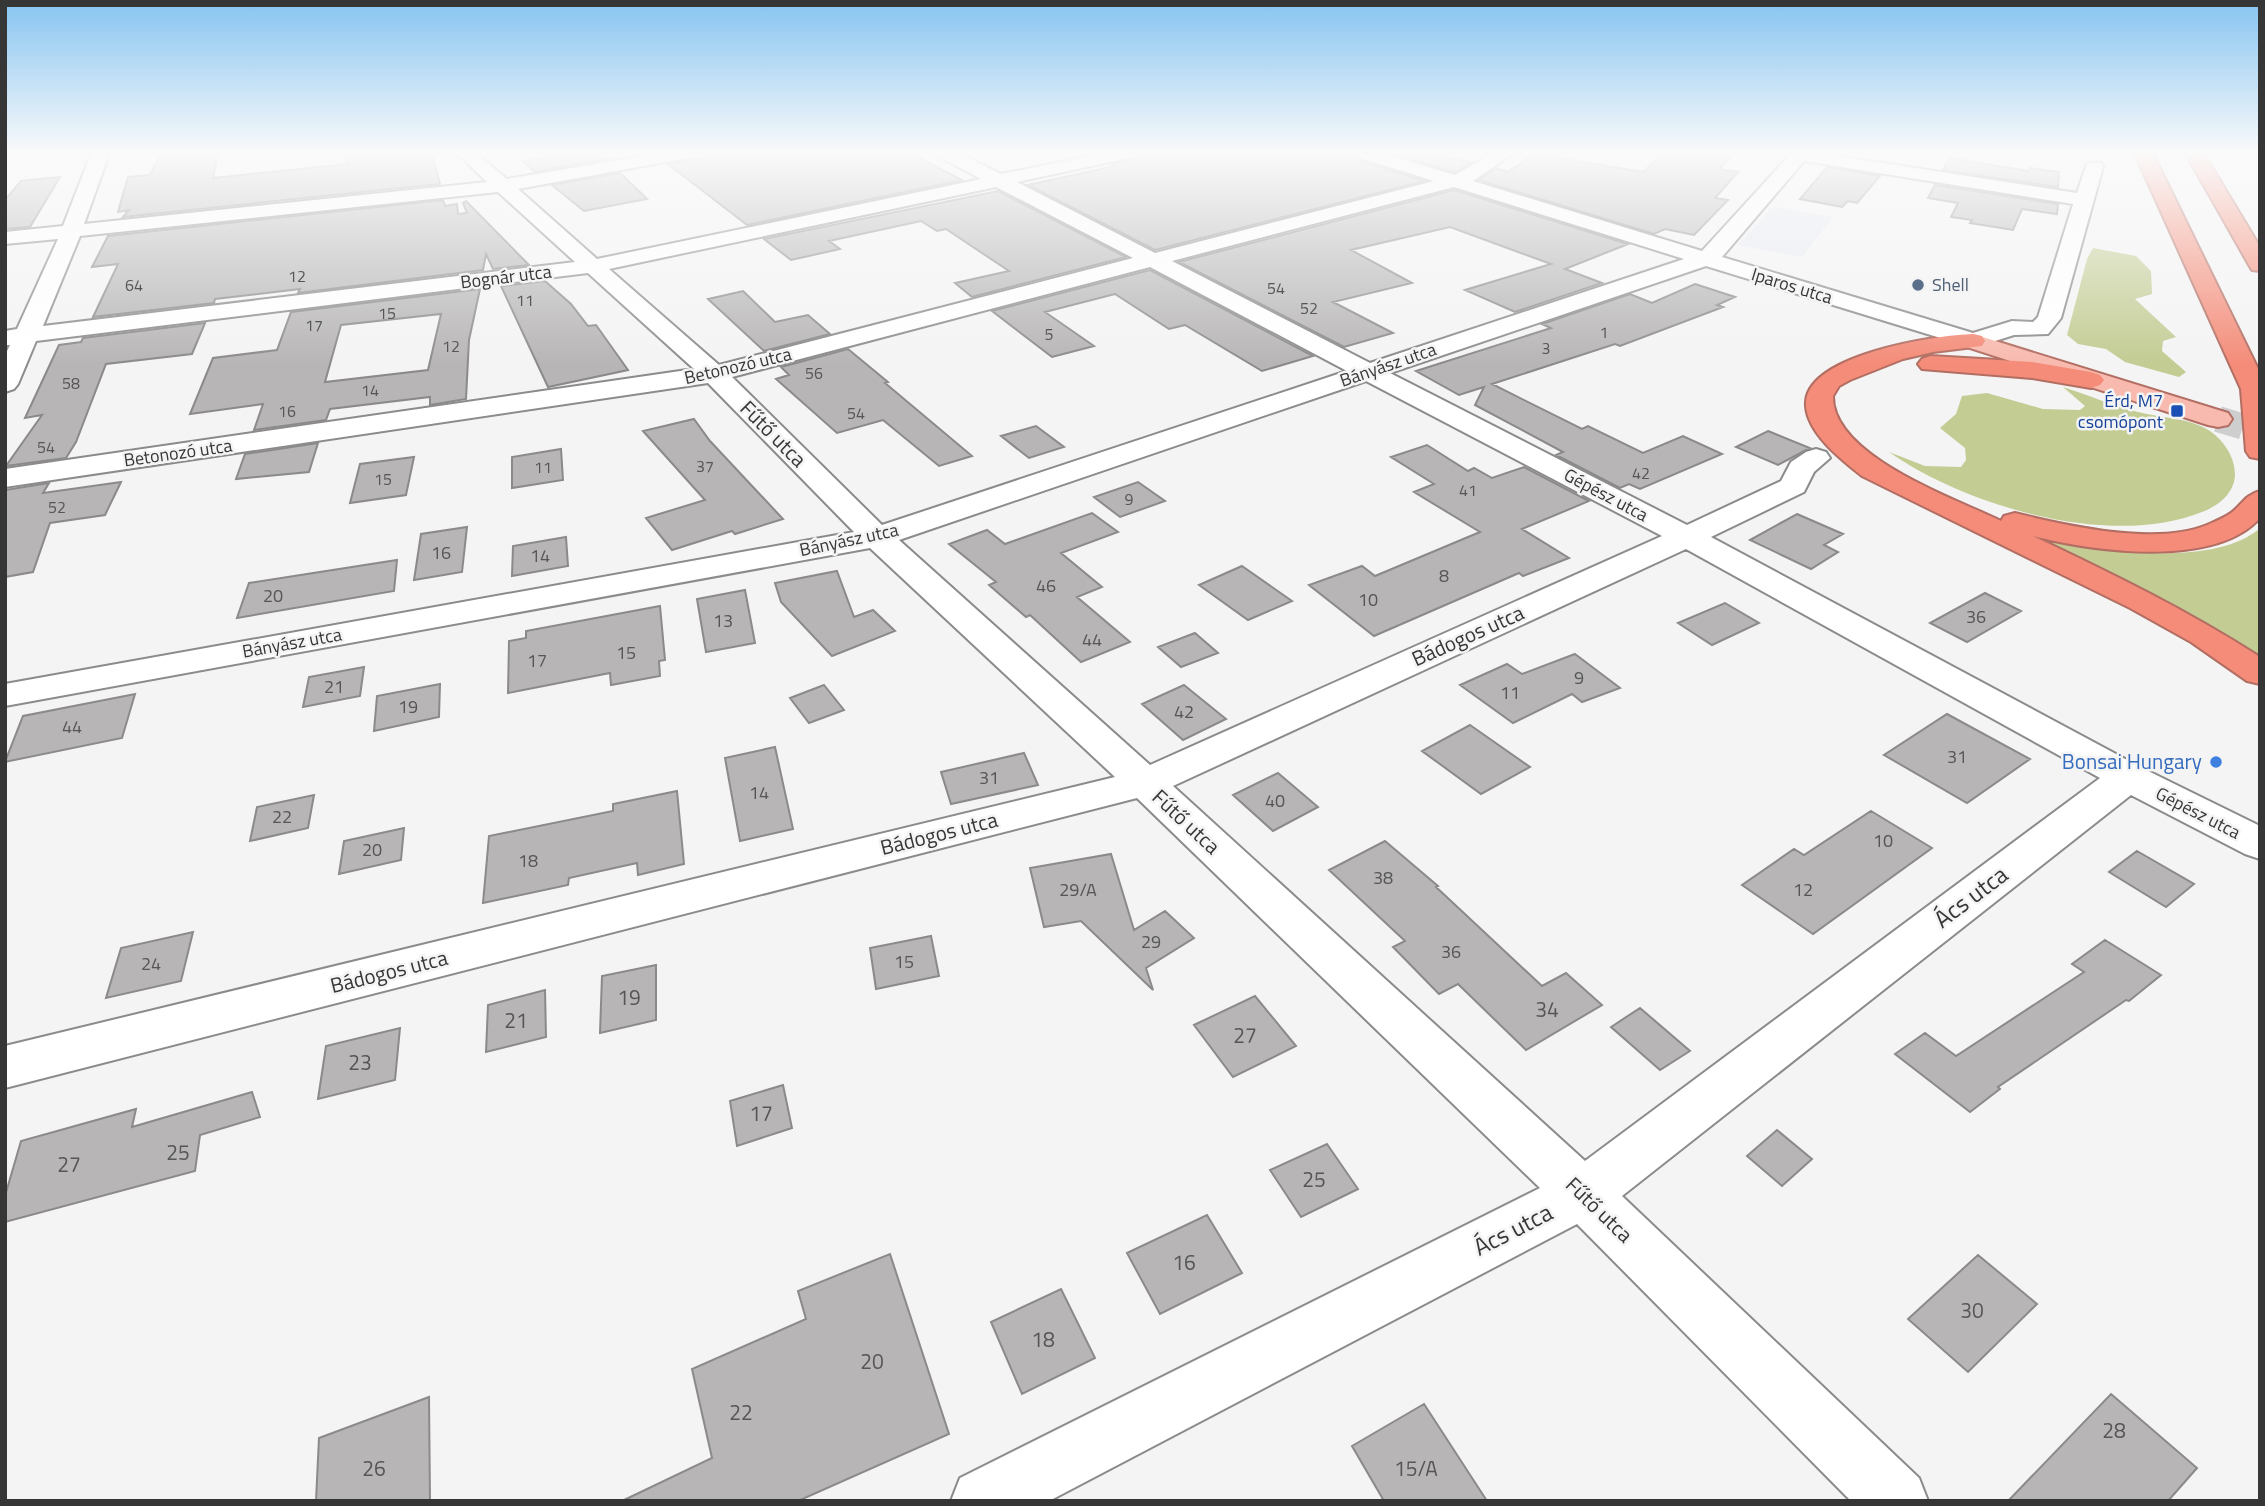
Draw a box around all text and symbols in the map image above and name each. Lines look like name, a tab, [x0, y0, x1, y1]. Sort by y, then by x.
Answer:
street label: Bognár utca	[459, 258, 553, 295]
street label: Iparos utca	[1748, 260, 1836, 311]
house number: 12	[288, 264, 306, 288]
place label: Shell	[1932, 271, 1969, 298]
house number: 64	[125, 273, 143, 297]
house number: 54	[1267, 276, 1285, 300]
marker: Shell	[1910, 277, 1926, 293]
house number: 11	[516, 288, 534, 312]
house number: 52	[1300, 296, 1318, 320]
house number: 15	[378, 301, 396, 325]
house number: 17	[305, 313, 323, 337]
house number: 1	[1600, 320, 1608, 344]
house number: 5	[1045, 322, 1054, 346]
house number: 12	[442, 334, 460, 358]
street label: Bányász utca	[1336, 335, 1440, 394]
house number: 3	[1542, 336, 1550, 360]
street label: Betonozó utca	[682, 340, 794, 391]
house number: 56	[805, 361, 823, 385]
house number: 58	[62, 371, 80, 395]
house number: 14	[361, 378, 379, 402]
place label: Érd, M7 csomópont	[2078, 387, 2164, 435]
street label: Fűtő utca	[733, 393, 815, 474]
house number: 16	[278, 399, 296, 423]
house number: 54	[847, 401, 865, 425]
marker: Érd, M7 csomópont	[2169, 403, 2185, 419]
street label: Betonozó utca	[122, 432, 234, 473]
house number: 54	[37, 435, 55, 459]
house number: 37	[696, 454, 714, 478]
house number: 11	[534, 455, 552, 479]
street label: Gépész utca	[1559, 461, 1653, 528]
house number: 42	[1632, 461, 1650, 485]
house number: 15	[374, 467, 392, 491]
house number: 41	[1459, 478, 1477, 502]
house number: 9	[1125, 487, 1134, 511]
house number: 52	[48, 495, 66, 519]
street label: Bányász utca	[797, 516, 901, 563]
house number: 16	[431, 539, 451, 566]
house number: 14	[530, 542, 550, 569]
house number: 8	[1439, 562, 1449, 589]
house number: 46	[1036, 572, 1056, 599]
house number: 20	[263, 582, 283, 609]
house number: 10	[1358, 586, 1378, 613]
street label: Bádogos utca	[1406, 596, 1529, 674]
house number: 36	[1966, 603, 1986, 630]
house number: 13	[713, 607, 733, 634]
street label: Bányász utca	[240, 620, 344, 665]
house number: 44	[1082, 626, 1102, 653]
house number: 15	[616, 639, 636, 666]
house number: 17	[527, 647, 547, 674]
house number: 9	[1574, 664, 1584, 691]
house number: 21	[324, 673, 344, 700]
house number: 11	[1500, 679, 1520, 706]
house number: 19	[398, 693, 418, 720]
house number: 42	[1174, 698, 1194, 725]
house number: 44	[62, 713, 82, 740]
house number: 31	[1947, 743, 1967, 770]
place label: Bonsai Hungary	[2062, 745, 2202, 777]
marker: Bonsai Hungary	[2208, 754, 2224, 770]
house number: 31	[979, 764, 999, 791]
house number: 14	[749, 779, 769, 806]
street label: Gépész utca	[2151, 780, 2245, 845]
street label: Fűtő utca	[1145, 781, 1228, 862]
house number: 40	[1265, 787, 1285, 814]
house number: 22	[272, 803, 292, 830]
street label: Bádogos utca	[877, 803, 1001, 863]
house number: 10	[1873, 827, 1893, 854]
house number: 20	[362, 836, 382, 863]
house number: 18	[518, 847, 538, 874]
street label: Ács utca	[1926, 856, 2015, 936]
house number: 38	[1373, 864, 1393, 891]
house number: 29/A	[1059, 876, 1097, 903]
house number: 12	[1793, 876, 1813, 903]
house number: 29	[1141, 928, 1161, 955]
house number: 36	[1441, 938, 1461, 965]
street label: Bádogos utca	[327, 941, 451, 1001]
house number: 15	[894, 948, 914, 975]
house number: 24	[141, 950, 161, 977]
house number: 19	[617, 981, 641, 1013]
house number: 34	[1535, 993, 1559, 1025]
house number: 21	[504, 1004, 528, 1036]
house number: 27	[1233, 1019, 1257, 1051]
house number: 23	[348, 1046, 372, 1078]
house number: 17	[749, 1097, 773, 1129]
house number: 25	[166, 1136, 190, 1168]
house number: 27	[57, 1148, 81, 1180]
house number: 25	[1302, 1163, 1326, 1195]
street label: Fűtő utca	[1559, 1169, 1641, 1250]
street label: Ács utca	[1467, 1194, 1558, 1264]
house number: 16	[1172, 1246, 1196, 1278]
house number: 30	[1960, 1294, 1984, 1326]
house number: 18	[1031, 1323, 1055, 1355]
house number: 20	[860, 1345, 884, 1377]
house number: 22	[729, 1396, 753, 1428]
house number: 28	[2102, 1414, 2126, 1446]
house number: 26	[362, 1452, 386, 1484]
house number: 15/A	[1394, 1452, 1438, 1484]

